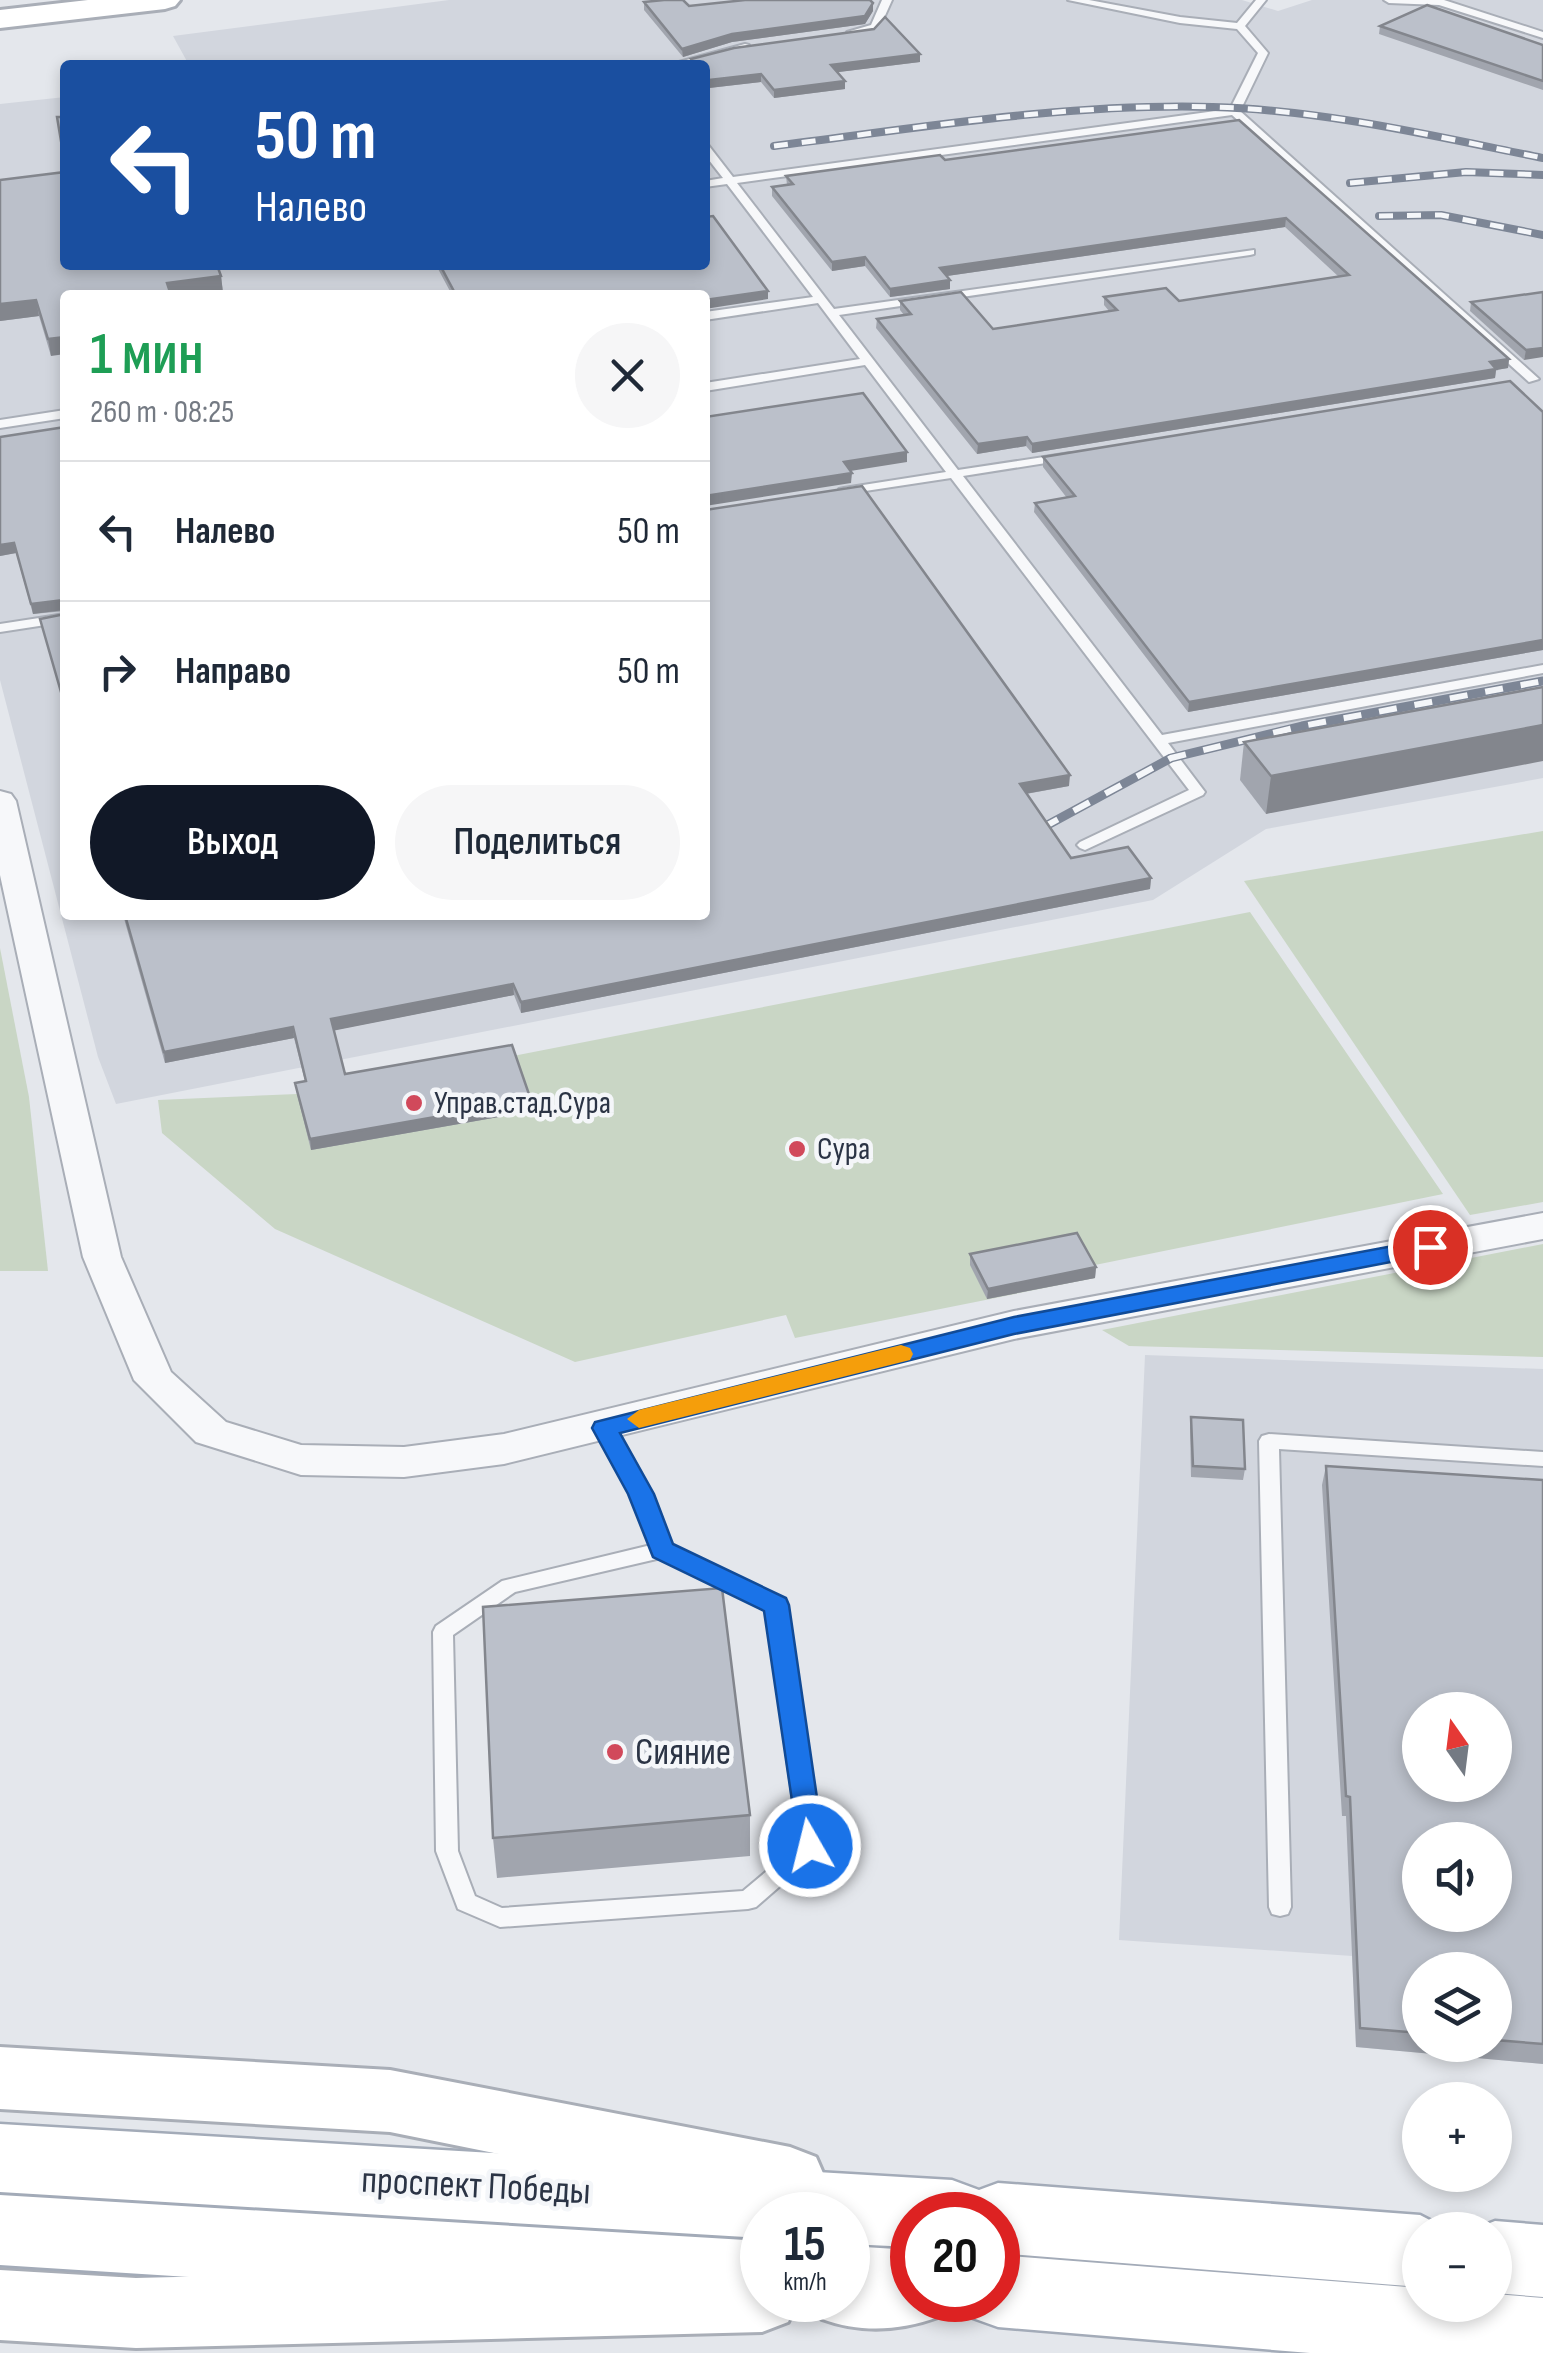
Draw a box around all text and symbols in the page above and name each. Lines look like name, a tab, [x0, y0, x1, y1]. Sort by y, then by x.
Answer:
text: 50 m	[255, 95, 376, 179]
icon: left	[90, 100, 220, 230]
text: Налево	[255, 180, 367, 235]
text: 1 мин	[90, 319, 204, 391]
button: close	[575, 323, 680, 428]
text: 260 m · 08:25	[90, 393, 234, 432]
icon: left	[90, 504, 145, 559]
text: Налево	[175, 509, 275, 554]
text: 50 m	[617, 509, 680, 554]
icon: right	[90, 644, 145, 699]
text: Направо	[175, 649, 291, 694]
text: 50 m	[617, 649, 680, 694]
button: Выход	[90, 785, 375, 900]
button: Поделиться	[395, 785, 680, 900]
place label: Управ.стад.Сура	[434, 1084, 611, 1123]
marker: Управ.стад.Сура	[403, 1092, 425, 1114]
place label: Сура	[817, 1130, 870, 1169]
marker: Сура	[786, 1138, 808, 1160]
pin	[1388, 1205, 1473, 1290]
icon: arrive	[1403, 1220, 1458, 1275]
north arrow	[1402, 1692, 1512, 1802]
map controls	[1402, 1692, 1512, 2322]
place label: Сияние	[635, 1730, 731, 1775]
marker: Сияние	[604, 1741, 626, 1763]
position arrow	[758, 1794, 862, 1898]
button: sound	[1402, 1822, 1512, 1932]
button: layers	[1402, 1952, 1512, 2062]
button: +	[1402, 2082, 1512, 2192]
street label: проспект Победы	[360, 2158, 592, 2214]
speed limit sign: 20	[890, 2192, 1020, 2322]
button: −	[1402, 2212, 1512, 2322]
text: 15	[784, 2215, 826, 2275]
text: km/h	[783, 2267, 827, 2298]

